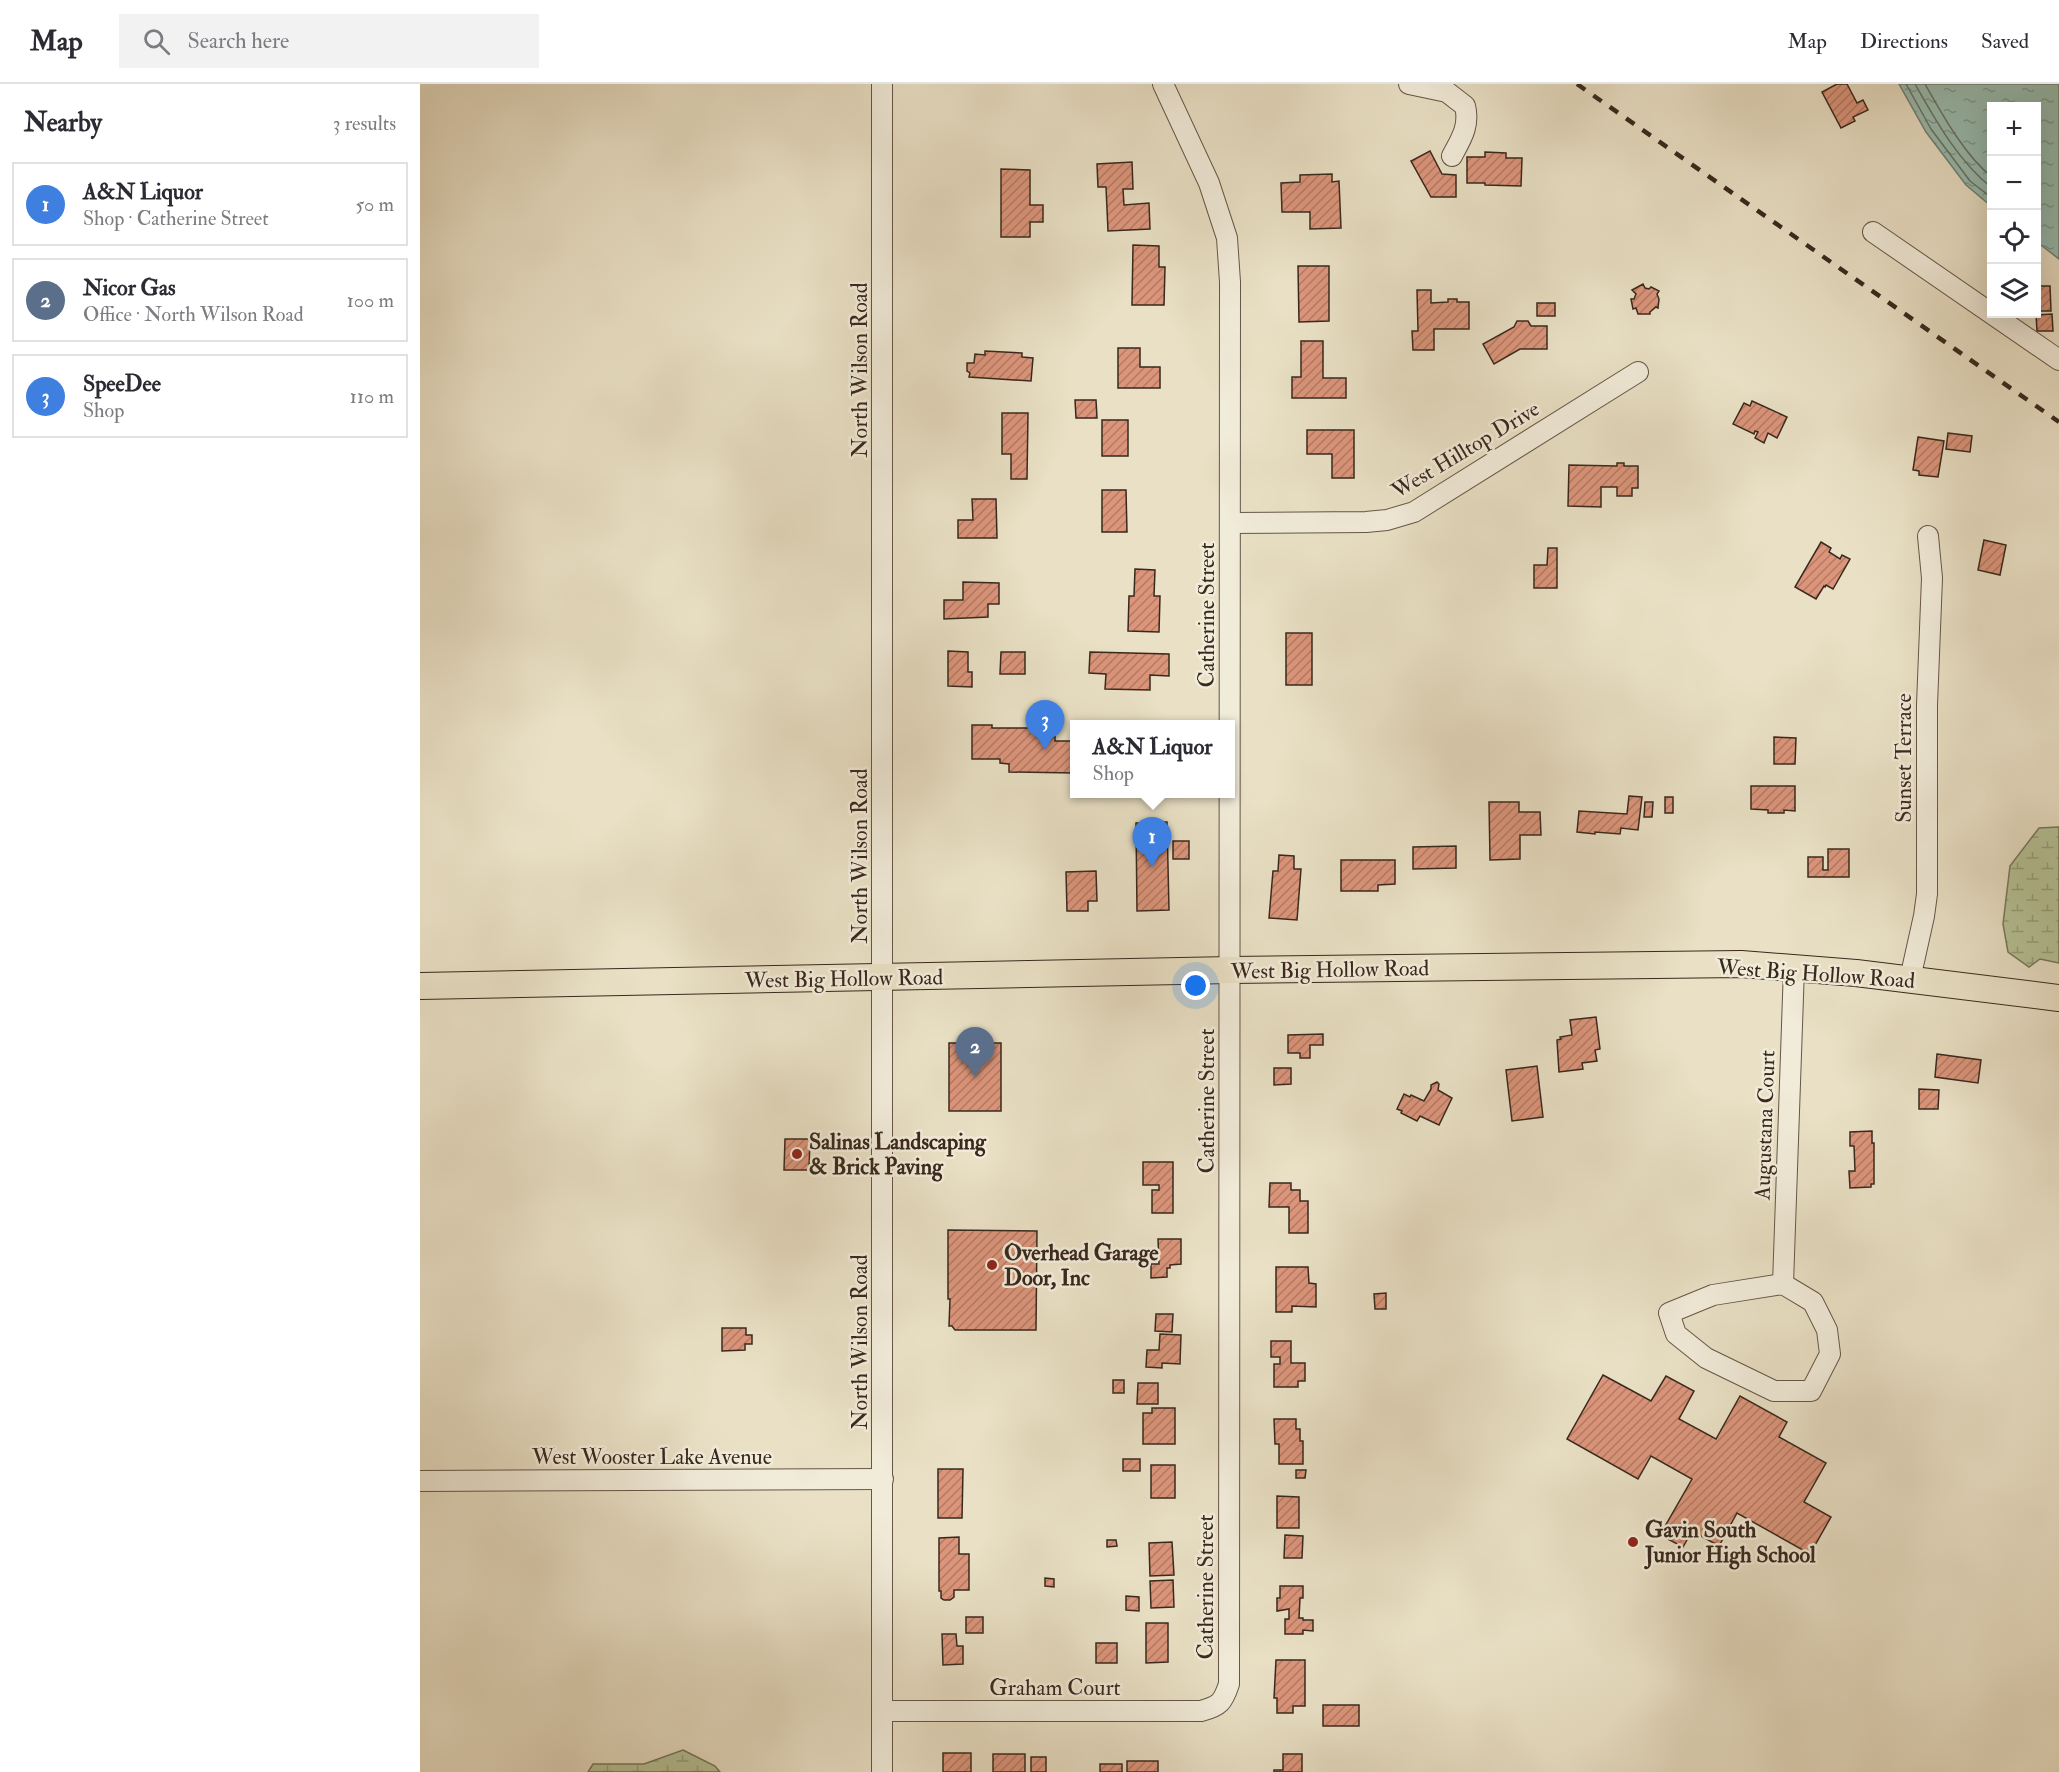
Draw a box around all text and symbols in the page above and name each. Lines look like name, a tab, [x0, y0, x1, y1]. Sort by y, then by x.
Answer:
search box	[119, 14, 539, 68]
text: Map	[30, 24, 83, 59]
icon: search	[140, 25, 173, 58]
text: Search here	[188, 27, 289, 55]
text: Map	[1787, 28, 1827, 55]
text: Directions	[1860, 28, 1948, 55]
text: Saved	[1981, 28, 2029, 55]
map controls	[1987, 102, 2041, 318]
button: +	[1987, 102, 2041, 156]
text: Nearby	[24, 107, 102, 139]
text: 3 results	[333, 111, 396, 136]
button: −	[1987, 156, 2041, 210]
text: A&N Liquor	[83, 178, 203, 206]
text: 1	[42, 192, 49, 217]
text: 50 m	[355, 192, 394, 217]
text: Shop · Catherine Street	[83, 206, 269, 231]
button: locate	[1987, 210, 2041, 264]
button: layers	[1987, 264, 2041, 318]
text: Nicor Gas	[83, 274, 176, 302]
street label: North Wilson Road	[846, 282, 874, 458]
text: 2	[40, 288, 51, 313]
text: 100 m	[347, 288, 394, 313]
text: Office · North Wilson Road	[83, 302, 304, 327]
text: SpeeDee	[83, 370, 161, 398]
text: 3	[42, 384, 49, 409]
text: 110 m	[350, 384, 394, 409]
street label: West Hilltop Drive	[1386, 395, 1545, 506]
text: Shop	[83, 398, 124, 423]
street label: Catherine Street	[1193, 542, 1221, 688]
street label: Sunset Terrace	[1890, 693, 1918, 823]
pin: 3	[1026, 700, 1064, 750]
popup	[1070, 720, 1235, 798]
text: A&N Liquor	[1093, 733, 1212, 761]
text: Shop	[1093, 761, 1134, 786]
street label: North Wilson Road	[846, 768, 874, 944]
pin: 1	[1132, 818, 1172, 867]
street label: West Big Hollow Road	[1715, 953, 1916, 995]
street label: West Big Hollow Road	[1229, 954, 1430, 986]
street label: West Big Hollow Road	[743, 963, 944, 995]
your location	[1181, 971, 1210, 1000]
pin: 2	[956, 1028, 994, 1077]
street label: Catherine Street	[1193, 1028, 1221, 1174]
street label: Augustana Court	[1748, 1050, 1782, 1201]
place label: Salinas Landscaping & Brick Paving	[809, 1128, 987, 1182]
marker: Salinas Landscaping & Brick Paving	[790, 1147, 804, 1161]
place label: Overhead Garage Door, Inc	[1004, 1239, 1159, 1292]
street label: North Wilson Road	[846, 1254, 874, 1430]
marker: Overhead Garage Door, Inc	[985, 1258, 999, 1272]
street label: West Wooster Lake Avenue	[531, 1443, 772, 1471]
street label: Catherine Street	[1192, 1514, 1220, 1660]
place label: Gavin South Junior High School	[1644, 1516, 1816, 1570]
marker: Gavin South Junior High School	[1626, 1535, 1640, 1549]
street label: Graham Court	[989, 1674, 1121, 1702]

